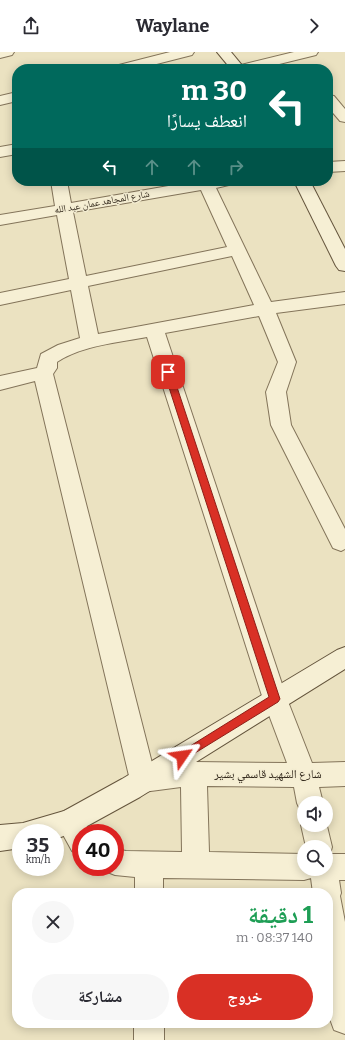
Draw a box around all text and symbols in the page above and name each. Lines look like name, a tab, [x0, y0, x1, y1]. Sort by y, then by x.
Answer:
icon: share	[20, 15, 42, 37]
text: Waylane	[136, 15, 209, 37]
icon: forward	[303, 15, 325, 37]
text: 30 m	[181, 74, 247, 107]
icon: left	[261, 80, 313, 132]
text: انعطف يسارًا	[167, 110, 247, 132]
icon: left	[99, 156, 121, 178]
icon: ahead	[141, 156, 163, 178]
icon: ahead	[183, 156, 205, 178]
icon: right	[225, 156, 247, 178]
street label: شارع المجاهد عمان عبد الله	[53, 188, 151, 216]
pin	[151, 355, 185, 389]
icon: arrive	[157, 361, 179, 383]
position arrow	[161, 735, 203, 777]
street label: شارع الشهيد قاسمي بشير	[213, 767, 322, 784]
map controls	[297, 796, 333, 876]
button: sound	[297, 796, 333, 832]
speed limit sign: 40	[72, 824, 124, 876]
text: 35	[27, 833, 49, 857]
button: search	[297, 840, 333, 876]
text: km/h	[26, 854, 50, 866]
button: close	[32, 901, 74, 943]
text: 1 دقيقة	[248, 901, 313, 929]
text: 140 m · 08:37	[236, 930, 313, 945]
button: مشاركة	[32, 974, 169, 1020]
button: خروج	[177, 974, 313, 1020]

